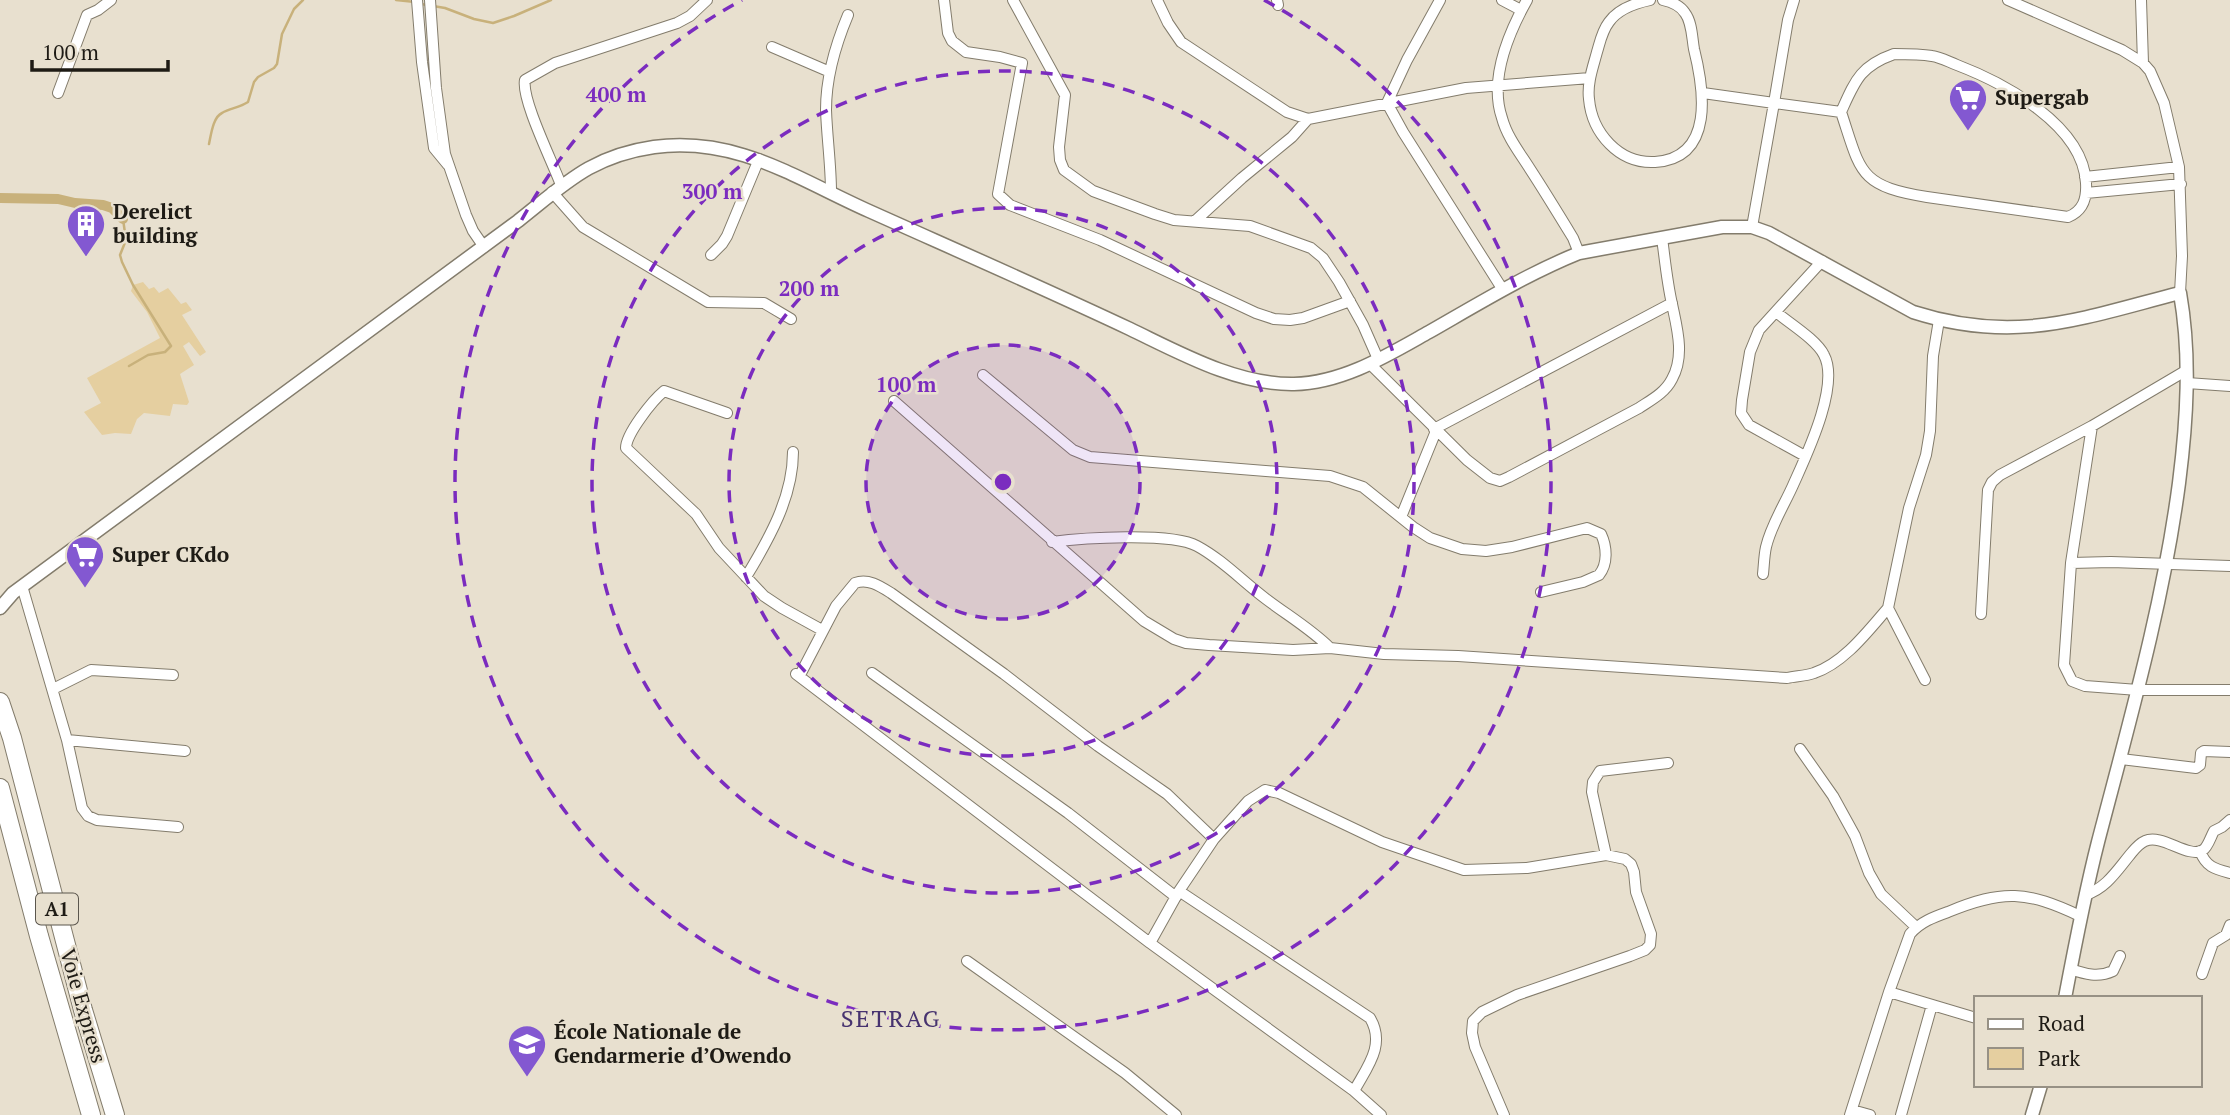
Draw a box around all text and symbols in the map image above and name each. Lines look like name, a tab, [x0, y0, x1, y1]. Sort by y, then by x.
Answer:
scale bar	[32, 28, 168, 72]
text: 100 m	[42, 38, 99, 66]
supermarket icon: Supergab	[1947, 77, 1989, 132]
text: 400 m	[586, 80, 647, 108]
place label: Supergab	[1995, 83, 2089, 111]
text: 300 m	[682, 177, 743, 205]
place label: Derelict building	[112, 197, 198, 249]
building icon: Derelict building	[65, 203, 107, 258]
text: 200 m	[779, 274, 840, 302]
text: 100 m	[876, 370, 937, 398]
centre of rings	[991, 470, 1015, 494]
supermarket icon: Super CKdo	[64, 534, 106, 589]
place label: Super CKdo	[112, 540, 229, 568]
road number: A1	[36, 894, 78, 925]
street label: Voie Express	[54, 945, 114, 1066]
legend	[1974, 996, 2202, 1087]
district label: SETRAG	[841, 1002, 941, 1034]
text: Road	[2038, 1009, 2085, 1037]
place label: École Nationale de Gendarmerie d’Owendo	[554, 1017, 791, 1069]
school or university icon: École Nationale de Gendarmerie d’Owendo	[506, 1023, 548, 1078]
text: Park	[2038, 1044, 2080, 1072]

